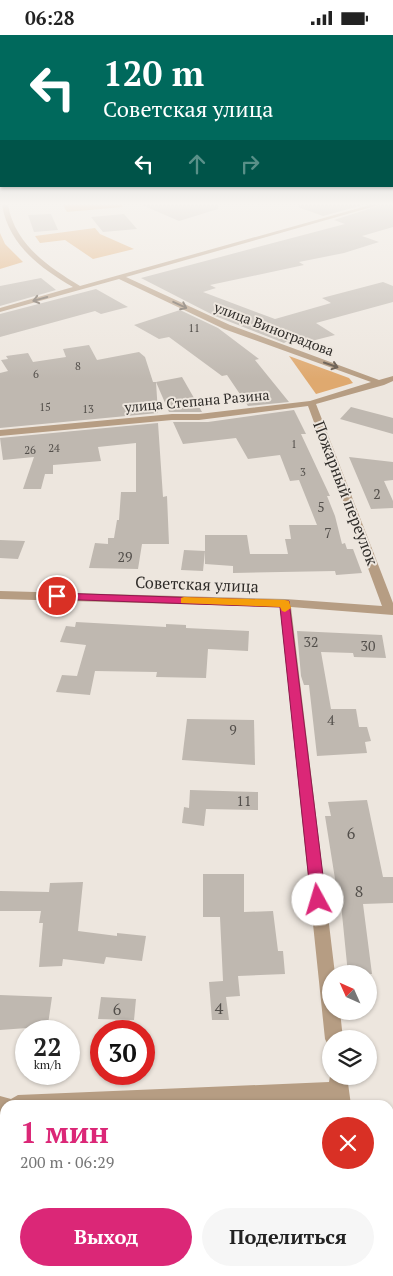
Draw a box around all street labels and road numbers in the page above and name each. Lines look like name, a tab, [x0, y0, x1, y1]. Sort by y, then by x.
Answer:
street label: улица Виноградова	[211, 297, 337, 360]
street label: улица Степана Разина	[123, 385, 270, 416]
street label: Пожарный переулок	[308, 418, 384, 569]
street label: Советская улица	[135, 571, 259, 597]

